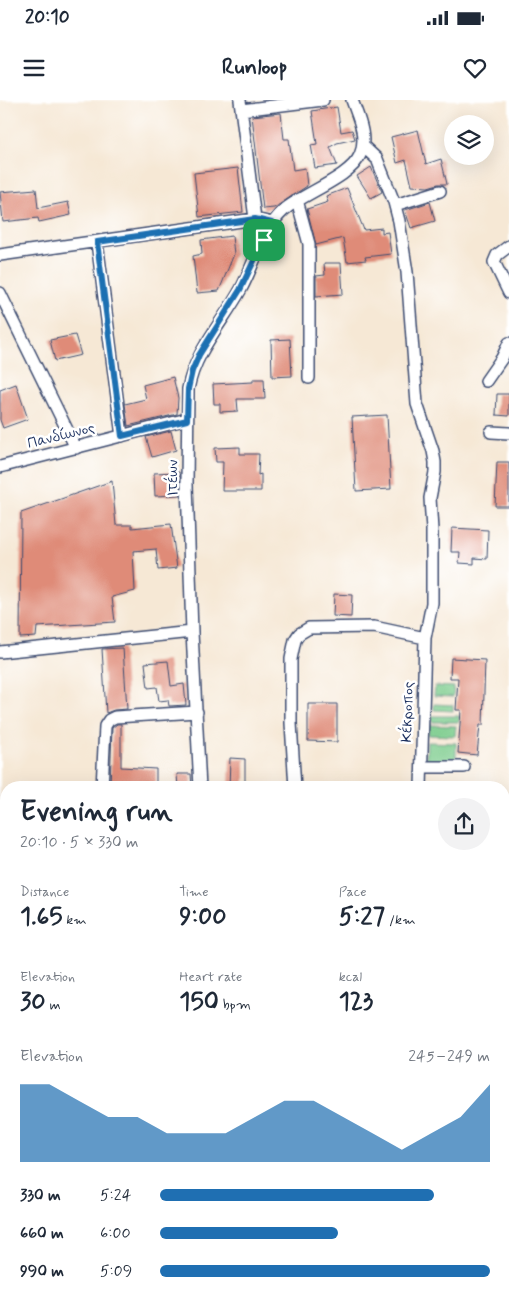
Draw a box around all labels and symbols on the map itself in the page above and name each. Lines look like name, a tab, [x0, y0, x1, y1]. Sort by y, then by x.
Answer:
pin	[243, 219, 285, 261]
street label: Πανδίωνος	[25, 418, 97, 454]
street label: Ιτέων	[163, 459, 183, 496]
street label: Κέκροπος	[397, 681, 419, 743]

